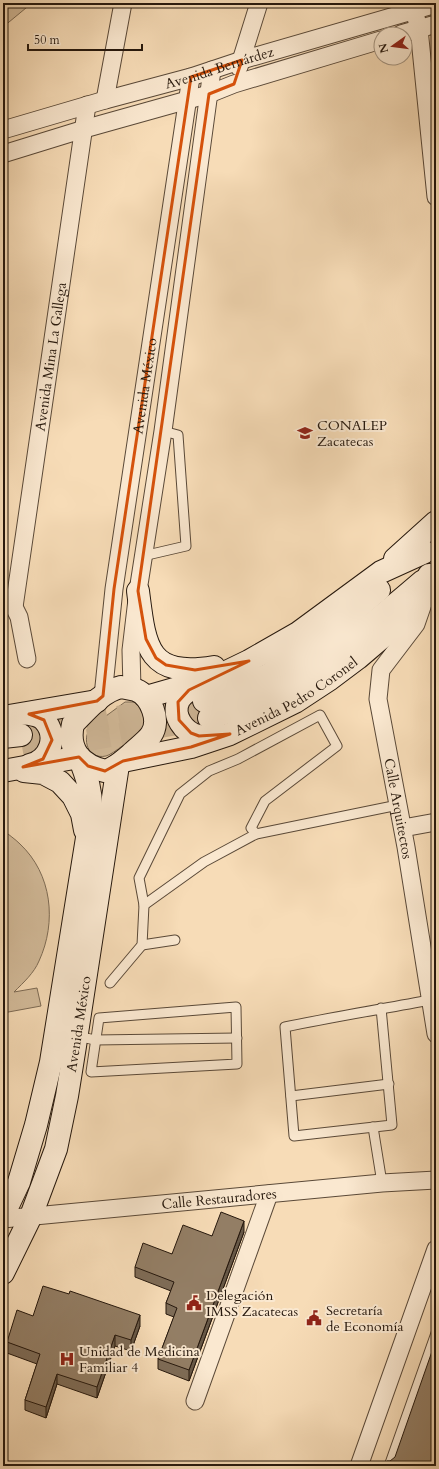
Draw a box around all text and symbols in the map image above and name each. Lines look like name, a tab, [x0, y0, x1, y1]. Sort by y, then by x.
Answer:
scale bar	[28, 26, 142, 52]
north arrow	[373, 26, 413, 66]
text: 50 m	[34, 32, 61, 48]
text: N	[375, 41, 392, 55]
street label: Avenida Bernárdez	[163, 42, 276, 93]
street label: Avenida Mina La Gallega	[30, 281, 71, 432]
street label: Avenida México	[128, 336, 161, 435]
place label: CONALEP Zacatecas	[317, 416, 387, 451]
school or university icon: CONALEP Zacatecas	[296, 424, 314, 442]
street label: Avenida Pedro Coronel	[232, 652, 362, 740]
street label: Calle Arquitectos	[380, 757, 417, 861]
street label: Avenida México	[61, 974, 95, 1073]
street label: Calle Restauradores	[161, 1184, 278, 1213]
place label: Delegación IMSS Zacatecas	[206, 1286, 298, 1321]
public building icon: Delegación IMSS Zacatecas	[185, 1294, 203, 1312]
place label: Secretaría de Economía	[326, 1301, 404, 1336]
public building icon: Secretaría de Economía	[305, 1309, 323, 1327]
place label: Unidad de Medicina Familiar 4	[79, 1342, 200, 1377]
hospital icon: Unidad de Medicina Familiar 4	[58, 1350, 76, 1368]

